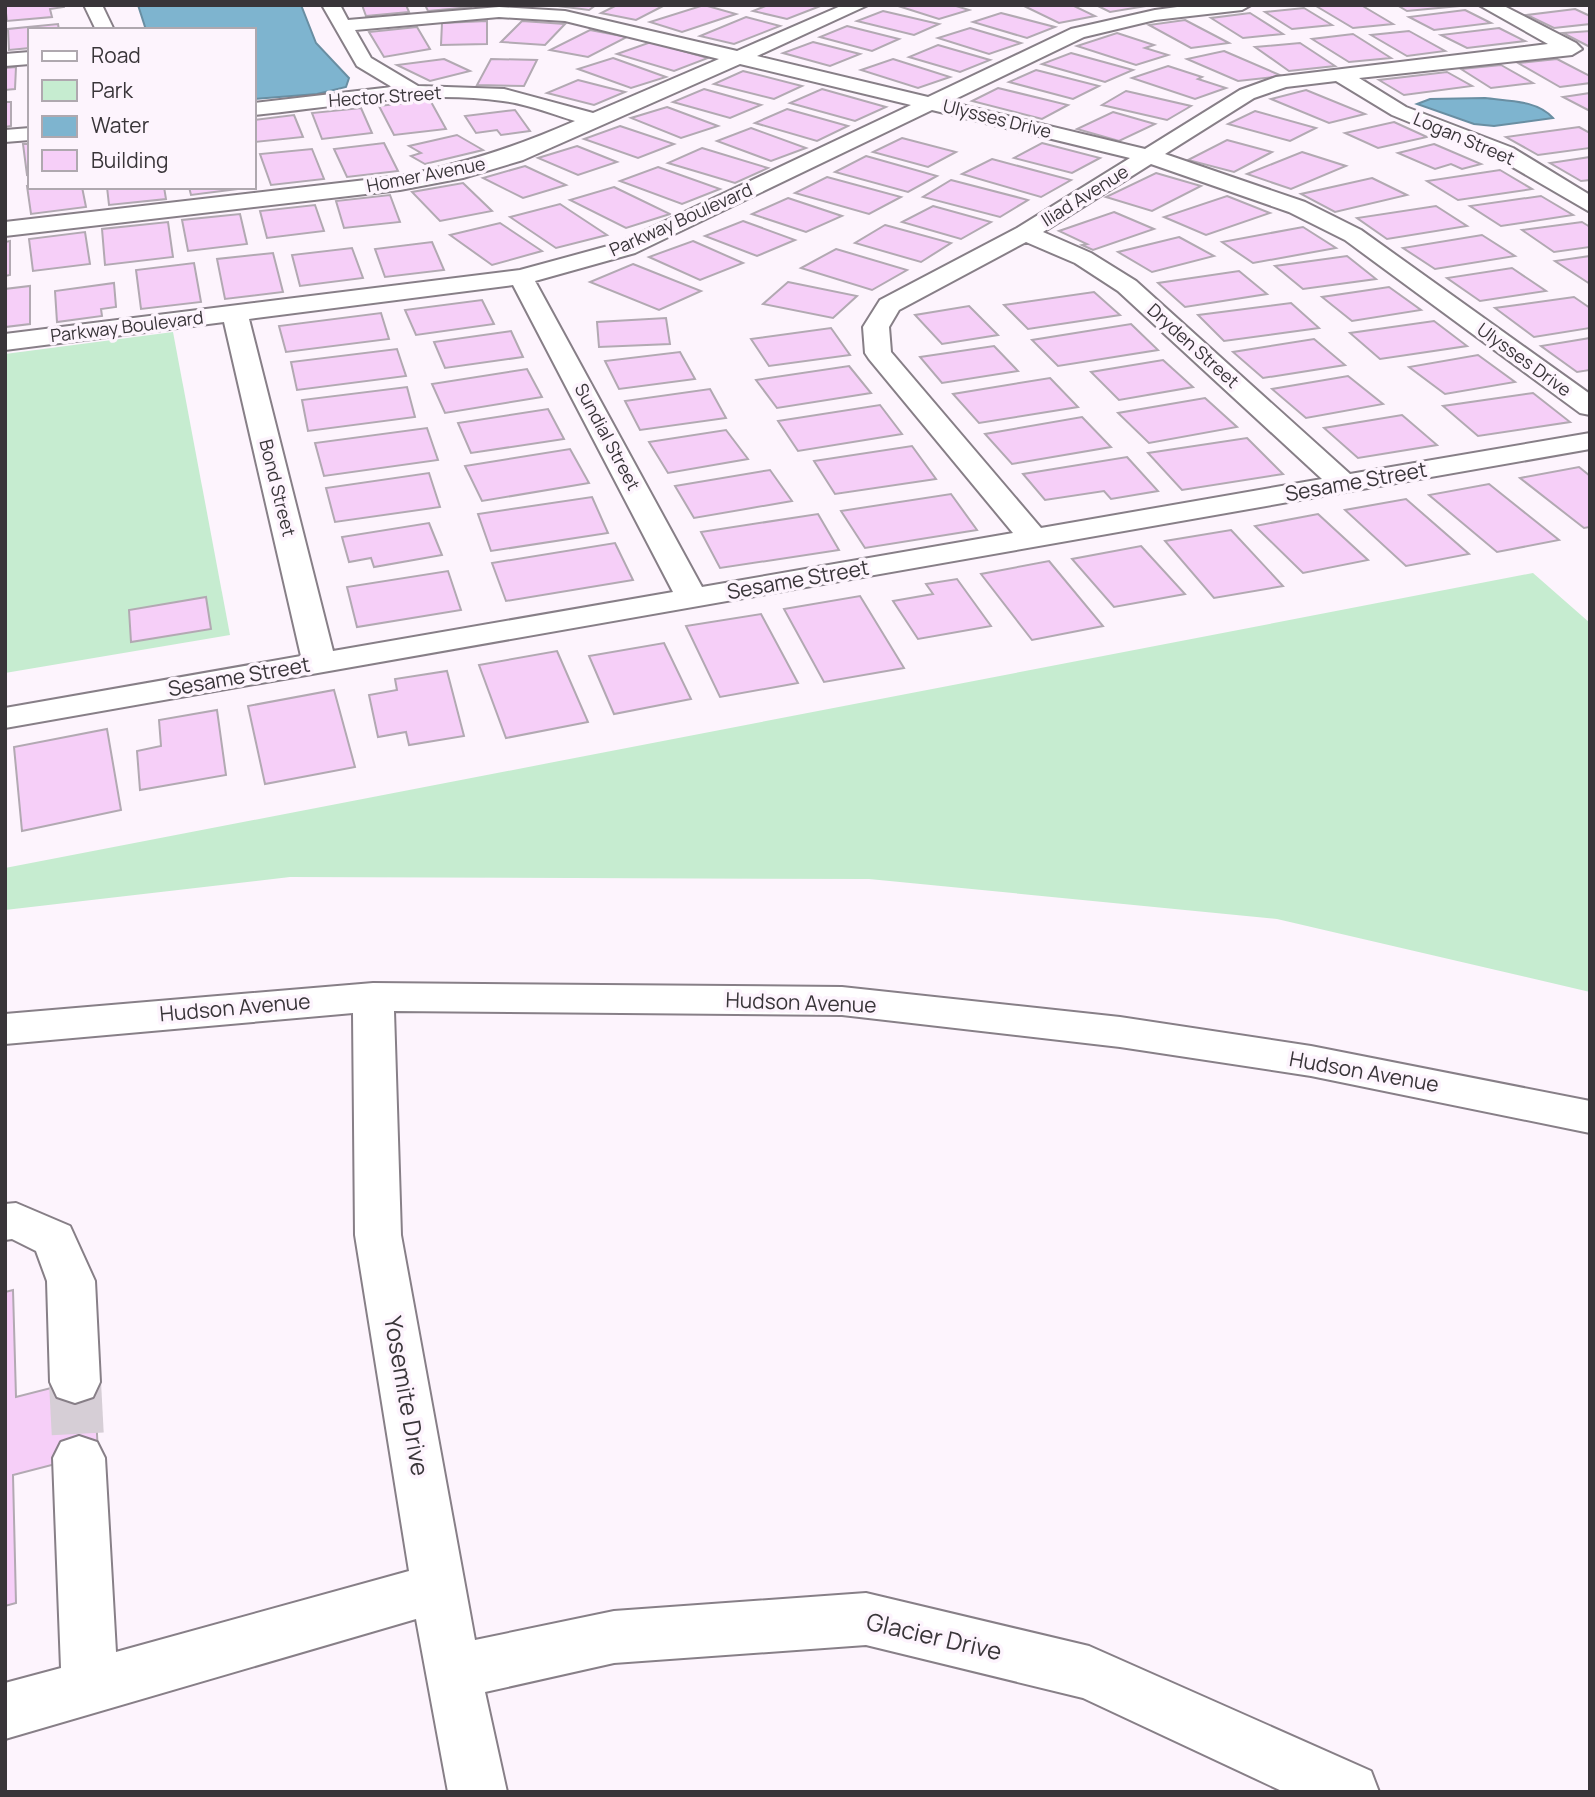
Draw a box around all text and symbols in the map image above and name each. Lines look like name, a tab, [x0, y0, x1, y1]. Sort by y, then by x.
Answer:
legend	[28, 28, 256, 189]
text: Road	[91, 41, 141, 69]
text: Park	[91, 76, 133, 104]
street label: Hector Street	[328, 80, 442, 112]
street label: Ulysses Drive	[941, 93, 1054, 143]
street label: Logan Street	[1410, 106, 1519, 170]
text: Water	[91, 111, 150, 139]
text: Building	[91, 146, 168, 174]
street label: Homer Avenue	[364, 151, 487, 197]
street label: Iliad Avenue	[1036, 159, 1133, 231]
street label: Parkway Boulevard	[605, 177, 756, 261]
street label: Dryden Street	[1143, 298, 1245, 393]
street label: Parkway Boulevard	[49, 305, 205, 347]
street label: Ulysses Drive	[1473, 317, 1576, 401]
street label: Sundial Street	[570, 379, 646, 494]
street label: Bond Street	[254, 437, 302, 539]
street label: Sesame Street	[1283, 455, 1429, 507]
street label: Sesame Street	[725, 553, 871, 605]
street label: Sesame Street	[166, 650, 312, 702]
street label: Hudson Avenue	[725, 985, 877, 1019]
street label: Hudson Avenue	[158, 986, 312, 1028]
street label: Hudson Avenue	[1287, 1044, 1441, 1098]
street label: Yosemite Drive	[377, 1313, 438, 1478]
street label: Glacier Drive	[863, 1604, 1005, 1667]

